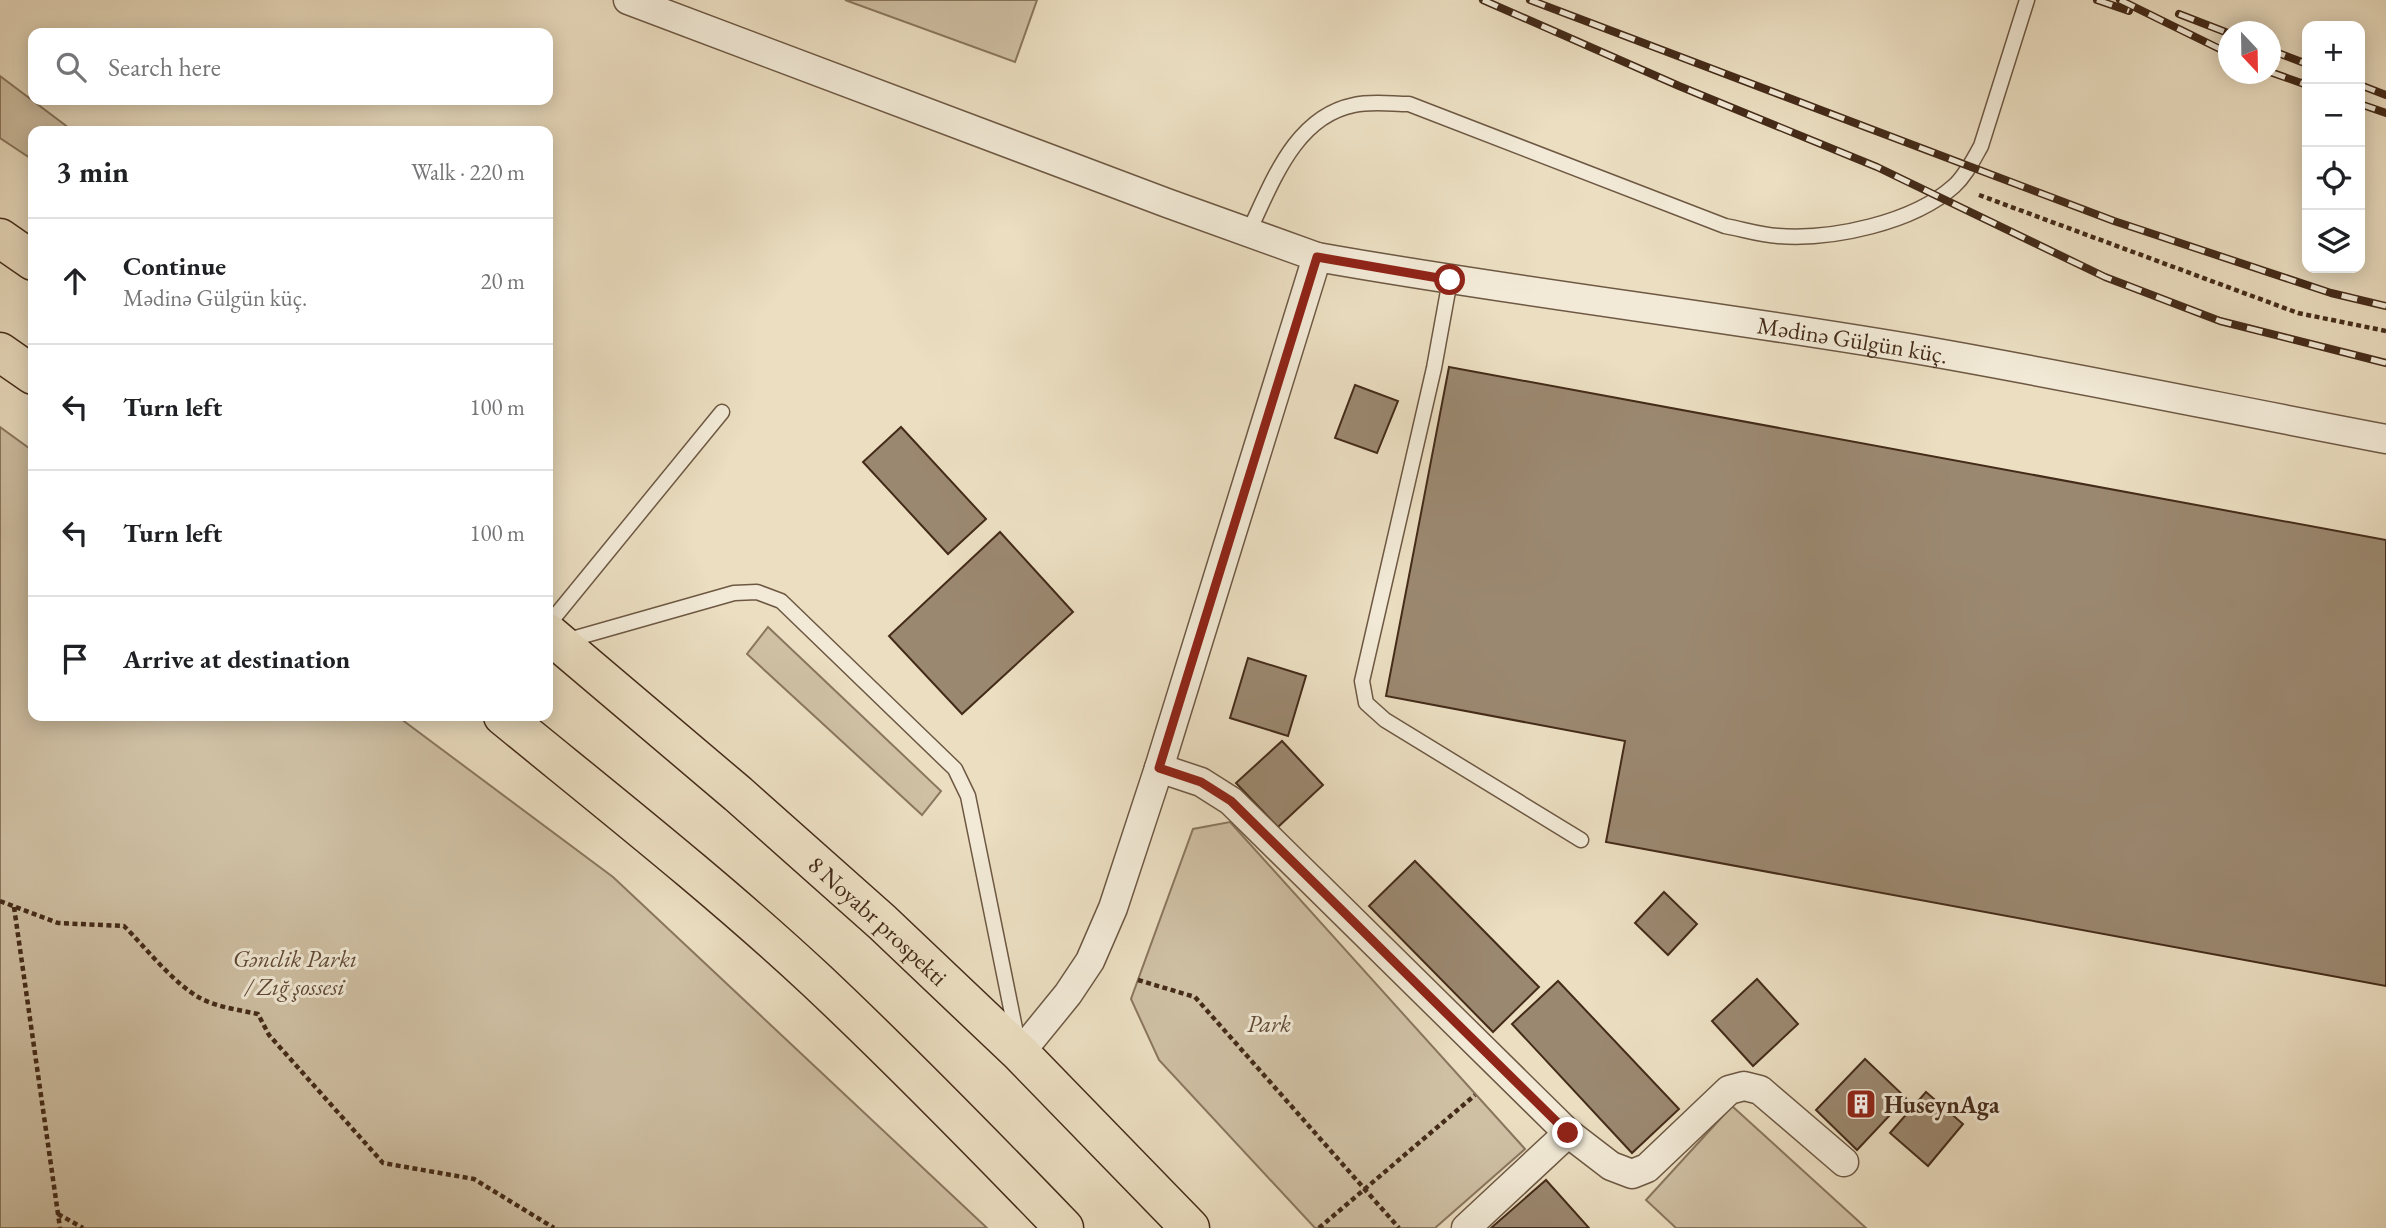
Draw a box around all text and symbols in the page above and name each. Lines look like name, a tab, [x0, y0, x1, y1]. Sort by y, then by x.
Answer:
north arrow	[2218, 21, 2281, 84]
map controls	[2302, 21, 2365, 273]
button: +	[2302, 21, 2365, 84]
search box	[28, 28, 553, 105]
icon: search	[52, 48, 90, 86]
text: Search here	[108, 50, 221, 84]
button: −	[2302, 84, 2365, 147]
button: locate	[2302, 147, 2365, 210]
text: 3 min	[56, 152, 129, 191]
text: Walk · 220 m	[411, 157, 525, 187]
button: layers	[2302, 210, 2365, 273]
text: Continue	[123, 249, 226, 283]
icon: ahead	[56, 262, 94, 300]
route start	[1434, 264, 1465, 295]
text: 20 m	[480, 266, 525, 296]
text: Mədinə Gülgün küç.	[123, 283, 307, 313]
street label: Mədinə Gülgün küç.	[1755, 309, 1950, 370]
icon: left	[56, 388, 94, 426]
text: Turn left	[123, 390, 222, 424]
text: 100 m	[469, 392, 525, 422]
icon: left	[56, 514, 94, 552]
text: Turn left	[123, 516, 222, 550]
text: 100 m	[469, 518, 525, 548]
icon: arrive	[56, 640, 94, 678]
text: Arrive at destination	[123, 642, 350, 676]
street label: 8 Noyabr prospekti	[802, 849, 955, 992]
park label: Gənclik Parkı / Zığ şossesi	[233, 943, 357, 1002]
park label: Park	[1247, 1008, 1291, 1039]
building icon: HuseynAga	[1844, 1087, 1878, 1121]
place label: HuseynAga	[1884, 1089, 2000, 1121]
route end	[1552, 1117, 1583, 1148]

